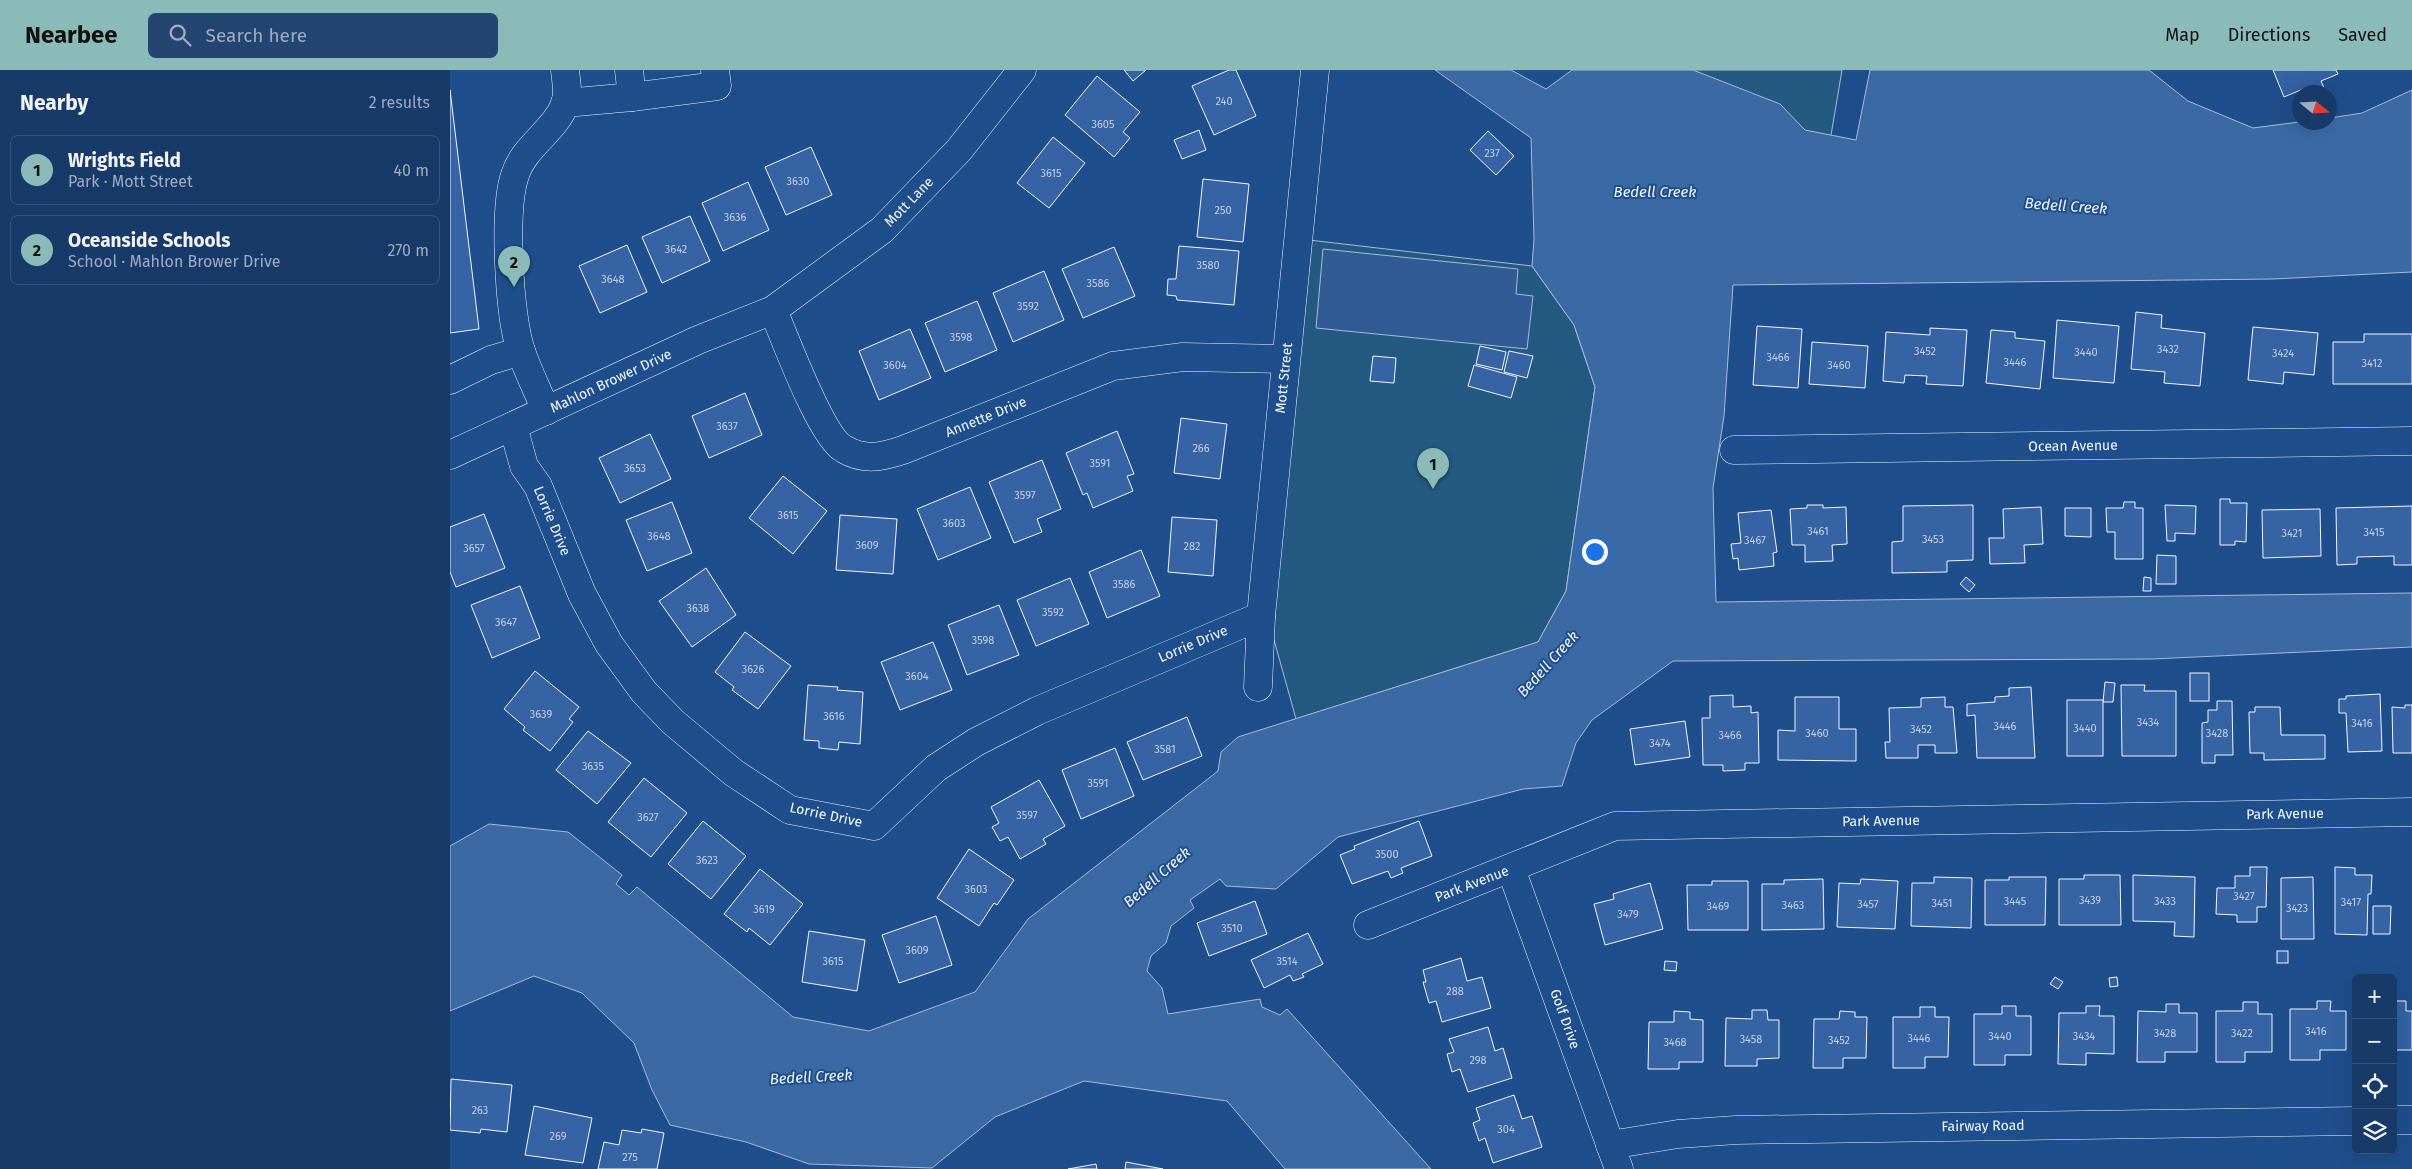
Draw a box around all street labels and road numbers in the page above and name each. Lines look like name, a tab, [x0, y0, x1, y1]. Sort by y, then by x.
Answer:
street label: Mott Lane	[881, 173, 937, 231]
street label: Mott Street	[1272, 341, 1296, 414]
street label: Mahlon Brower Drive	[548, 345, 674, 417]
street label: Annette Drive	[943, 393, 1029, 441]
street label: Ocean Avenue	[2028, 437, 2118, 455]
street label: Lorrie Drive	[530, 484, 574, 558]
street label: Lorrie Drive	[1156, 622, 1230, 666]
street label: Lorrie Drive	[788, 799, 864, 831]
street label: Park Avenue	[2246, 805, 2324, 823]
street label: Park Avenue	[1842, 812, 1920, 830]
street label: Park Avenue	[1433, 862, 1511, 906]
street label: Golf Drive	[1546, 987, 1584, 1051]
street label: Fairway Road	[1941, 1117, 2025, 1135]

